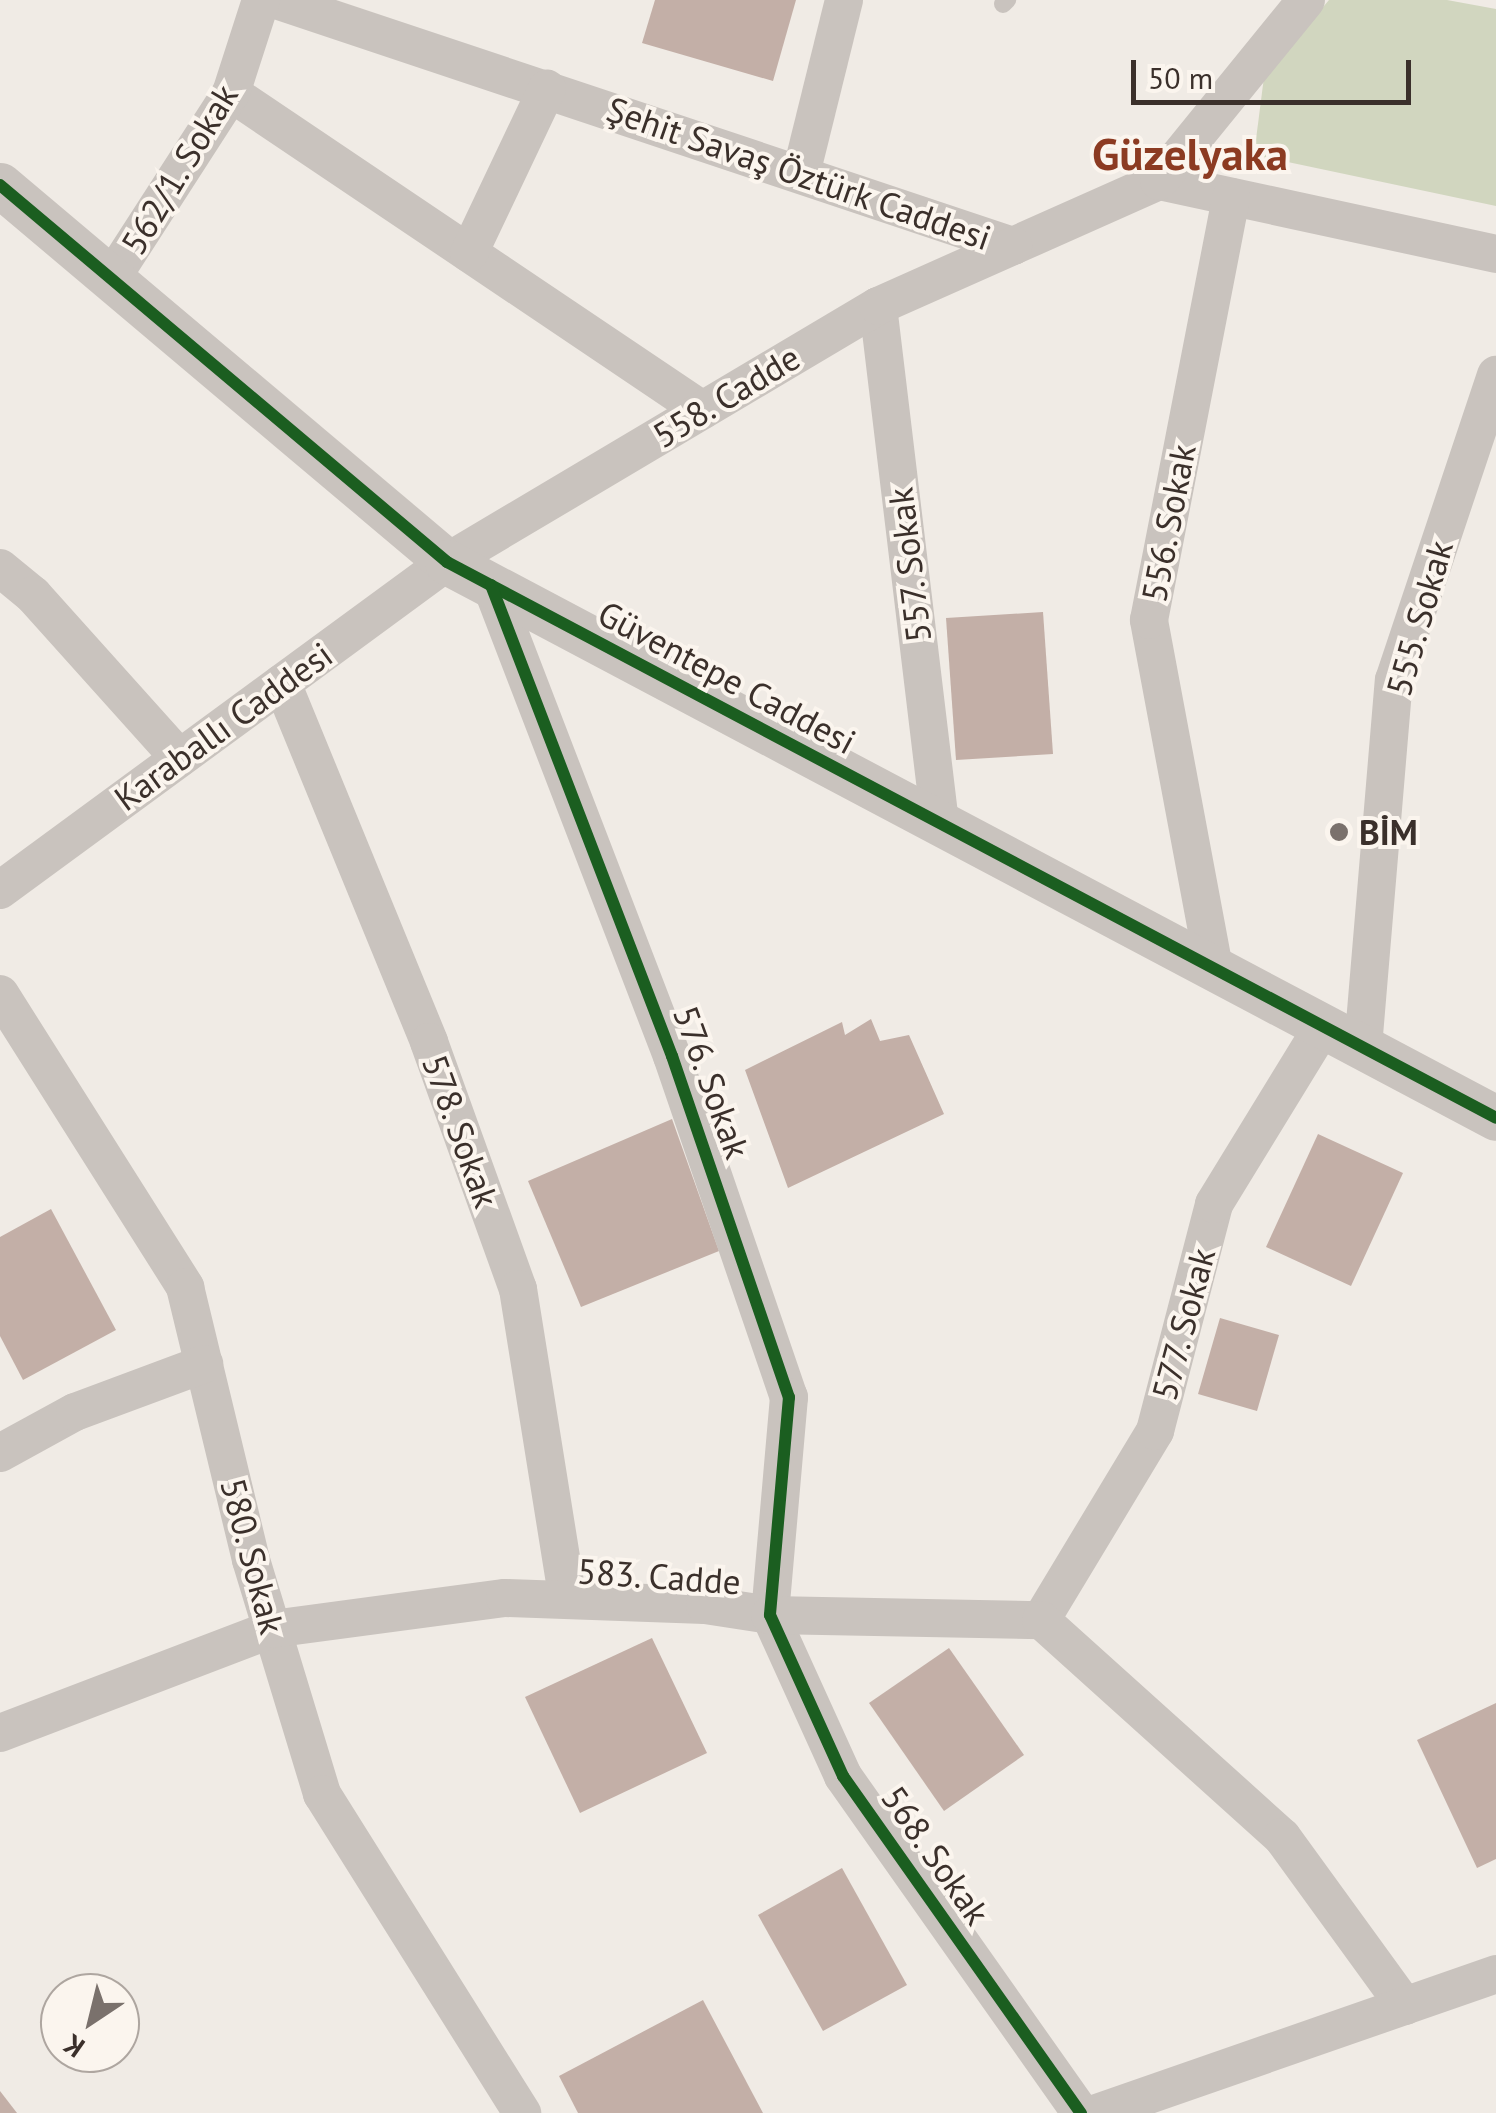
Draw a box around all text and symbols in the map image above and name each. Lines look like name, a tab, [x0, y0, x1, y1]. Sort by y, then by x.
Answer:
scale bar	[1136, 40, 1416, 102]
text: 50 m	[1148, 58, 1213, 97]
street label: 562/1. Sokak	[111, 75, 247, 263]
street label: Şehit Savaş Öztürk Caddesi	[601, 87, 997, 259]
district label: Güzelyaka	[1092, 127, 1288, 181]
street label: 558. Cadde	[644, 335, 808, 457]
street label: 556. Sokak	[1132, 439, 1204, 607]
street label: 557. Sokak	[879, 484, 939, 646]
street label: 555. Sokak	[1376, 534, 1462, 702]
street label: Güventepe Caddesi	[591, 591, 863, 763]
street label: Karaballı Caddesi	[106, 633, 340, 819]
place label: BİM	[1359, 811, 1418, 853]
marker: BİM	[1328, 821, 1350, 843]
street label: 576. Sokak	[665, 999, 759, 1165]
street label: 578. Sokak	[414, 1048, 508, 1214]
street label: 577. Sokak	[1142, 1242, 1224, 1406]
street label: 580. Sokak	[212, 1472, 294, 1640]
street label: 583. Cadde	[575, 1549, 743, 1603]
street label: 568. Sokak	[872, 1776, 1000, 1934]
north arrow	[40, 1973, 140, 2073]
text: K	[56, 2026, 91, 2066]

